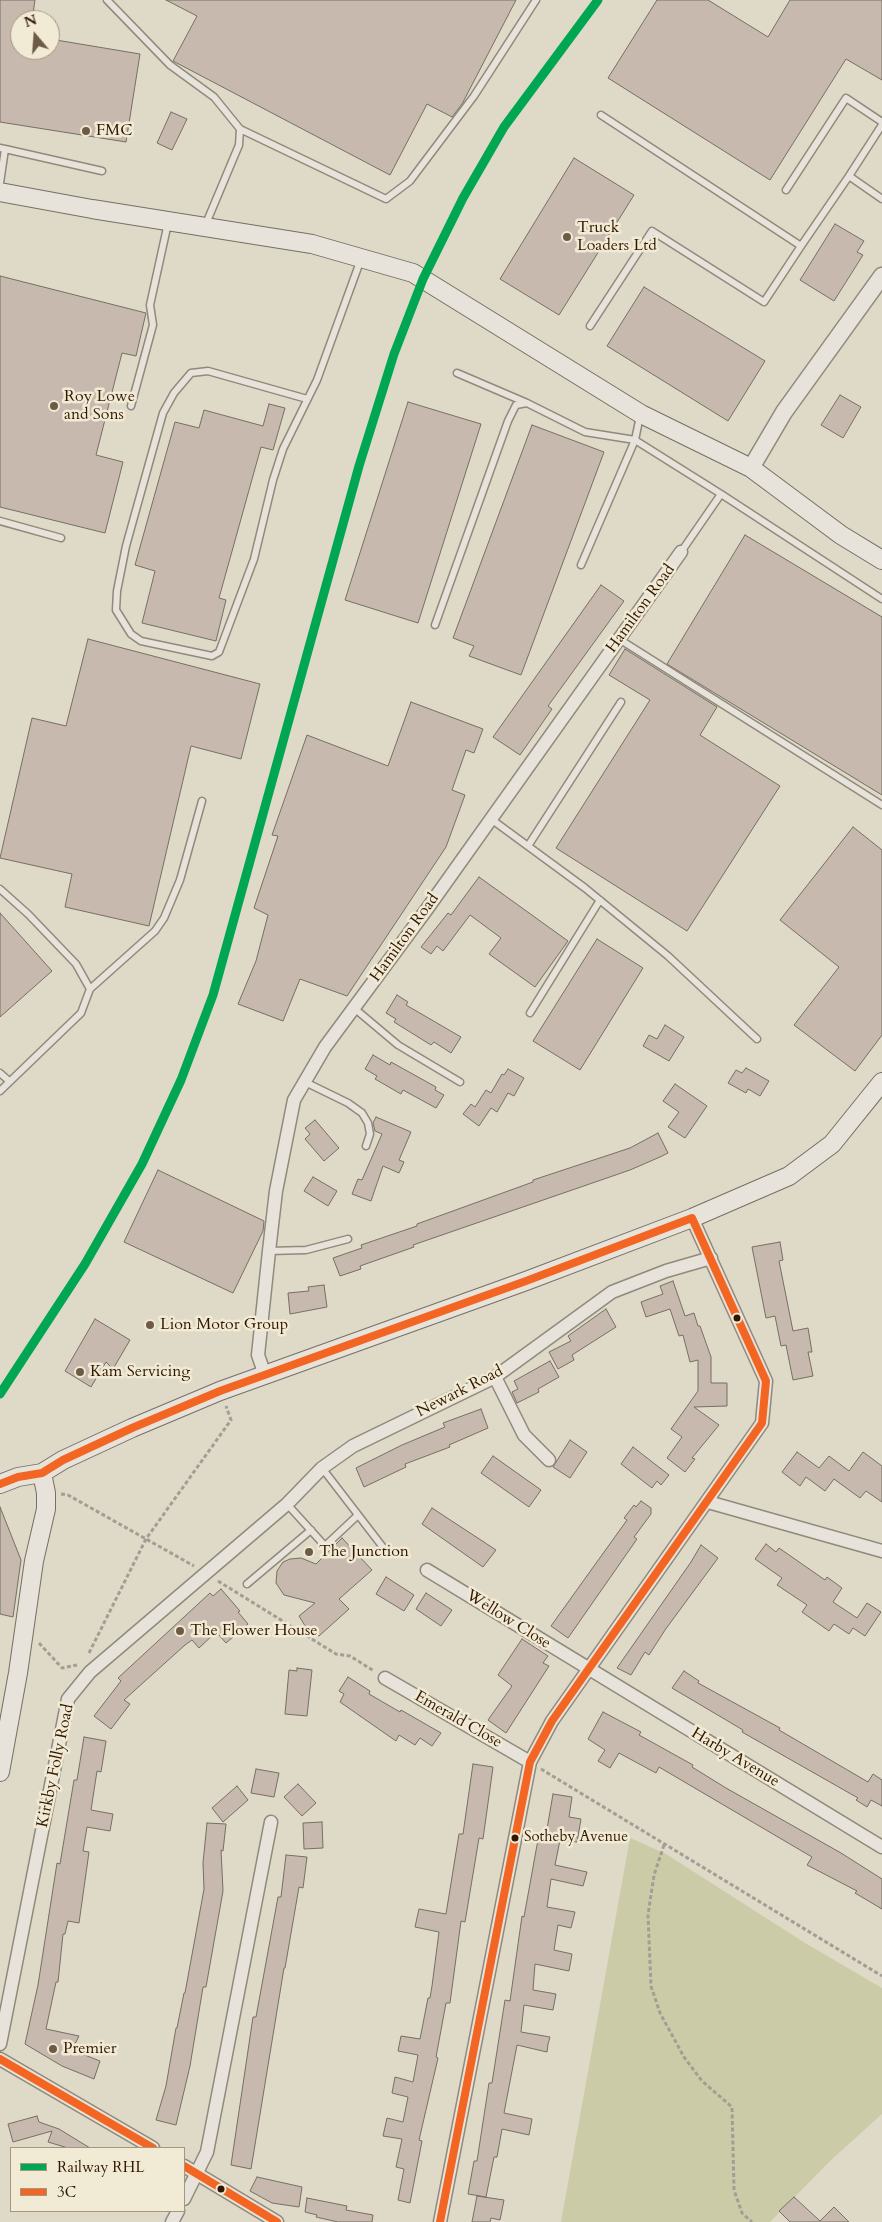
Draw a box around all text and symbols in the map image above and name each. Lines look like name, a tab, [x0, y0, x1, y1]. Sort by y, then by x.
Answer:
north arrow	[10, 10, 60, 60]
text: N	[22, 10, 39, 32]
place label: FMC	[96, 121, 132, 141]
marker: FMC	[80, 125, 92, 137]
place label: Truck Loaders Ltd	[577, 218, 657, 256]
marker: Truck Loaders Ltd	[561, 231, 573, 243]
place label: Roy Lowe and Sons	[64, 387, 135, 425]
marker: Roy Lowe and Sons	[48, 400, 60, 412]
street label: Hamilton Road	[602, 561, 680, 657]
street label: Hamilton Road	[366, 890, 444, 986]
unlabelled marker	[732, 1313, 742, 1323]
place label: Lion Motor Group	[160, 1315, 288, 1335]
marker: Lion Motor Group	[144, 1319, 156, 1331]
place label: Kam Servicing	[90, 1362, 190, 1382]
street label: Newark Road	[414, 1362, 506, 1422]
marker: Kam Servicing	[74, 1366, 86, 1378]
place label: The Junction	[319, 1542, 409, 1562]
marker: The Junction	[303, 1546, 315, 1558]
street label: Wellow Close	[462, 1586, 554, 1654]
place label: The Flower House	[190, 1621, 318, 1641]
marker: The Flower House	[174, 1625, 186, 1637]
street label: Emerald Close	[411, 1687, 505, 1753]
street label: Kirkby Folly Road	[34, 1702, 78, 1830]
street label: Harby Avenue	[687, 1724, 783, 1792]
place label: Sotheby Avenue	[524, 1829, 628, 1847]
marker: Sotheby Avenue	[510, 1833, 520, 1843]
place label: Premier	[63, 2039, 117, 2059]
marker: Premier	[47, 2043, 59, 2055]
legend	[10, 2147, 185, 2212]
text: Railway RHL	[57, 2157, 144, 2177]
text: 3C	[57, 2182, 76, 2202]
unlabelled marker	[216, 2184, 226, 2194]

